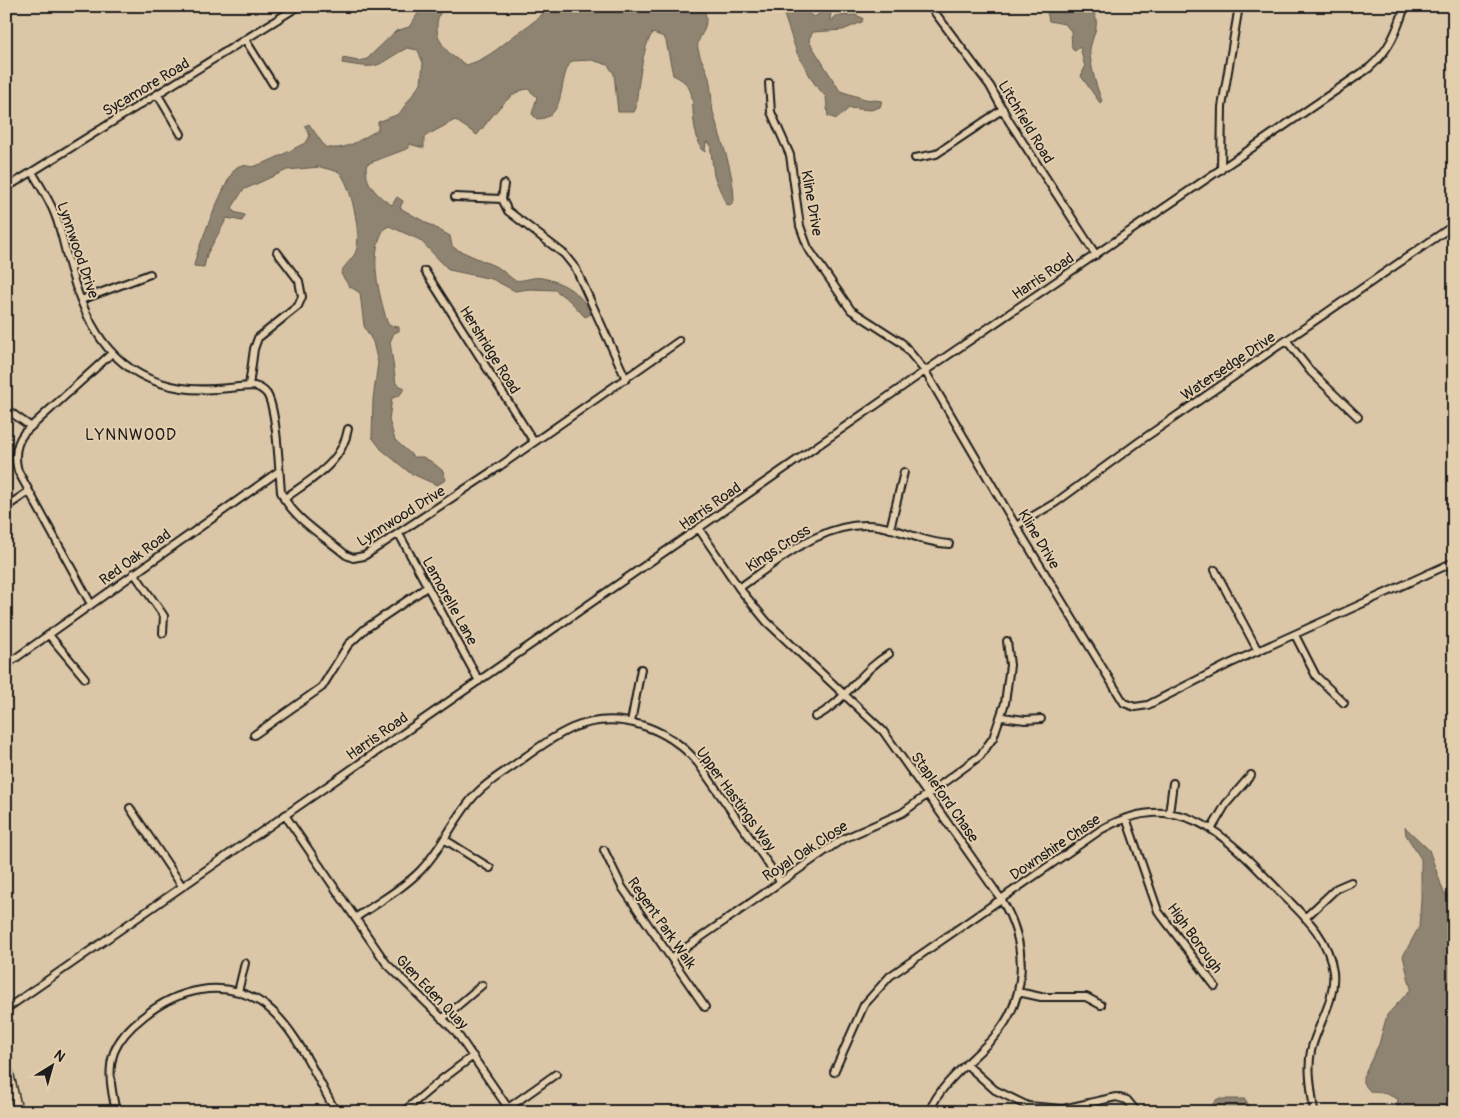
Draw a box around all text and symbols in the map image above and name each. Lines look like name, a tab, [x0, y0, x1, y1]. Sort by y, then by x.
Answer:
street label: Sycamore Road	[99, 54, 193, 121]
street label: Litchfield Road	[993, 77, 1058, 167]
street label: Kline Drive	[796, 169, 827, 238]
street label: Lynnwood Drive	[52, 199, 103, 301]
street label: Harris Road	[1009, 249, 1078, 304]
street label: Hershridge Road	[455, 303, 524, 398]
street label: Watersedge Drive	[1177, 328, 1280, 405]
district label: LYNNWOOD	[85, 425, 177, 445]
street label: Harris Road	[676, 478, 745, 535]
street label: Lynnwood Drive	[354, 481, 450, 551]
street label: Kline Drive	[1013, 506, 1064, 573]
street label: Kings Cross	[742, 520, 814, 576]
street label: Red Oak Road	[96, 525, 175, 590]
street label: Lamorelle Lane	[418, 554, 482, 649]
street label: Harris Road	[343, 708, 412, 765]
street label: Upper Hastings Way	[691, 744, 780, 856]
street label: Stapleford Chase	[906, 748, 983, 847]
street label: Downshire Chase	[1006, 810, 1105, 885]
street label: Royal Oak Close	[759, 816, 852, 886]
street label: Regent Park Walk	[623, 874, 701, 973]
street label: High Borough	[1163, 900, 1226, 977]
street label: Glen Eden Quay	[391, 951, 472, 1034]
north arrow	[28, 1040, 78, 1090]
text: N	[51, 1046, 68, 1066]

